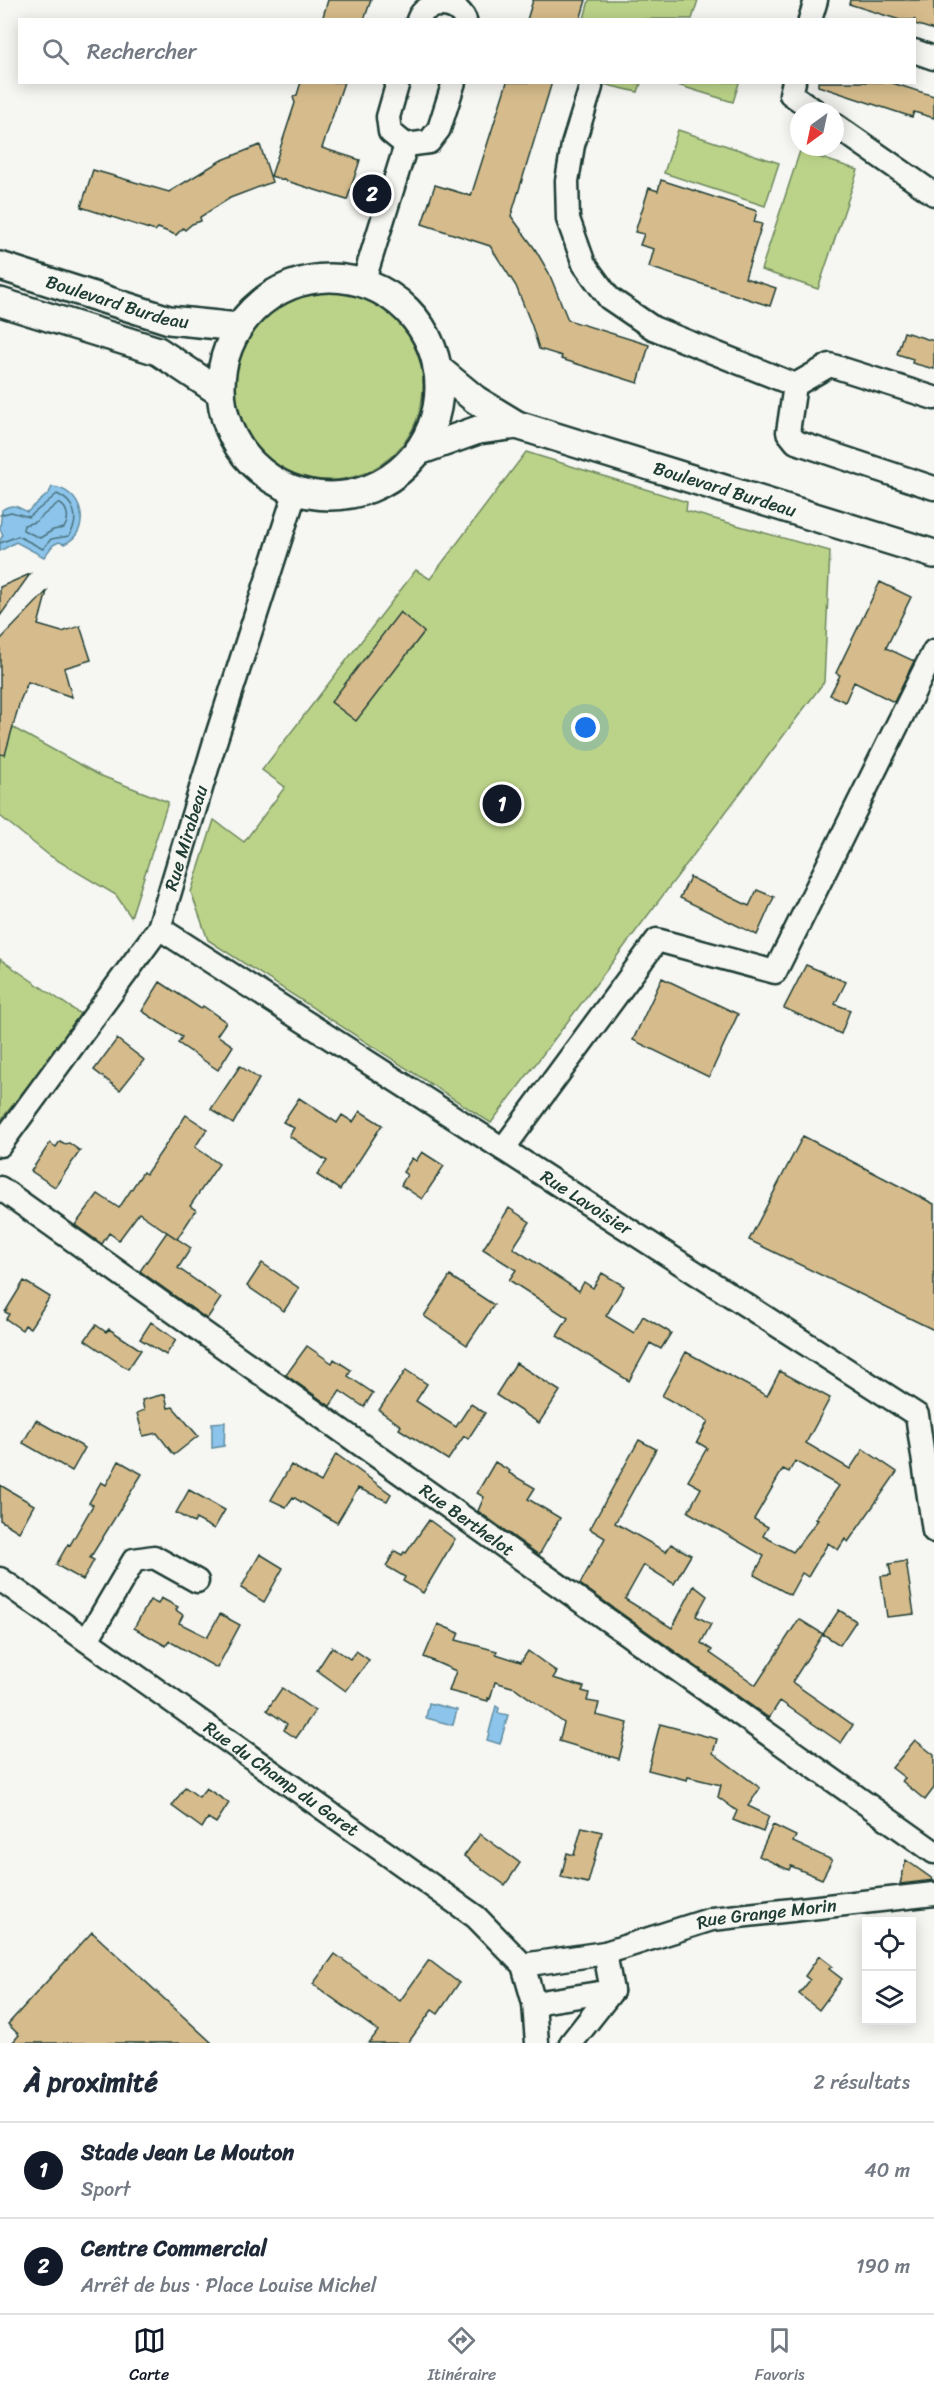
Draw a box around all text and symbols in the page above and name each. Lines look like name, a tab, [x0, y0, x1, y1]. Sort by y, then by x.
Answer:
search box	[18, 18, 916, 84]
text: Rechercher	[87, 32, 197, 71]
icon: search	[39, 35, 72, 68]
north arrow	[790, 102, 844, 156]
pin: 2	[352, 172, 392, 216]
street label: Boulevard Burdeau	[42, 266, 191, 338]
street label: Boulevard Burdeau	[649, 452, 801, 527]
your location	[571, 713, 600, 742]
street label: Rue Mirabeau	[155, 781, 217, 895]
pin: 1	[482, 782, 522, 826]
street label: Rue Lavoisier	[534, 1161, 640, 1245]
street label: Rue Berthelot	[413, 1475, 522, 1565]
street label: Rue du Champ du Garet	[197, 1712, 366, 1845]
street label: Rue Grange Morin	[692, 1889, 839, 1939]
map controls	[862, 1917, 916, 2025]
button: locate	[862, 1917, 916, 1971]
button: layers	[862, 1971, 916, 2025]
text: À proximité	[24, 2059, 158, 2105]
text: 2 résultats	[813, 2065, 910, 2100]
text: Stade Jean Le Mouton	[81, 2133, 294, 2172]
text: 1	[39, 2153, 48, 2188]
text: 40 m	[864, 2153, 910, 2188]
text: Sport	[81, 2172, 131, 2207]
text: Centre Commercial	[81, 2229, 267, 2268]
text: 2	[38, 2249, 49, 2284]
text: 190 m	[856, 2249, 910, 2284]
text: Arrêt de bus · Place Louise Michel	[81, 2268, 376, 2303]
tab: Carte	[129, 2324, 169, 2389]
tab: Itinéraire	[428, 2324, 496, 2389]
tab: Favoris	[755, 2324, 805, 2389]

